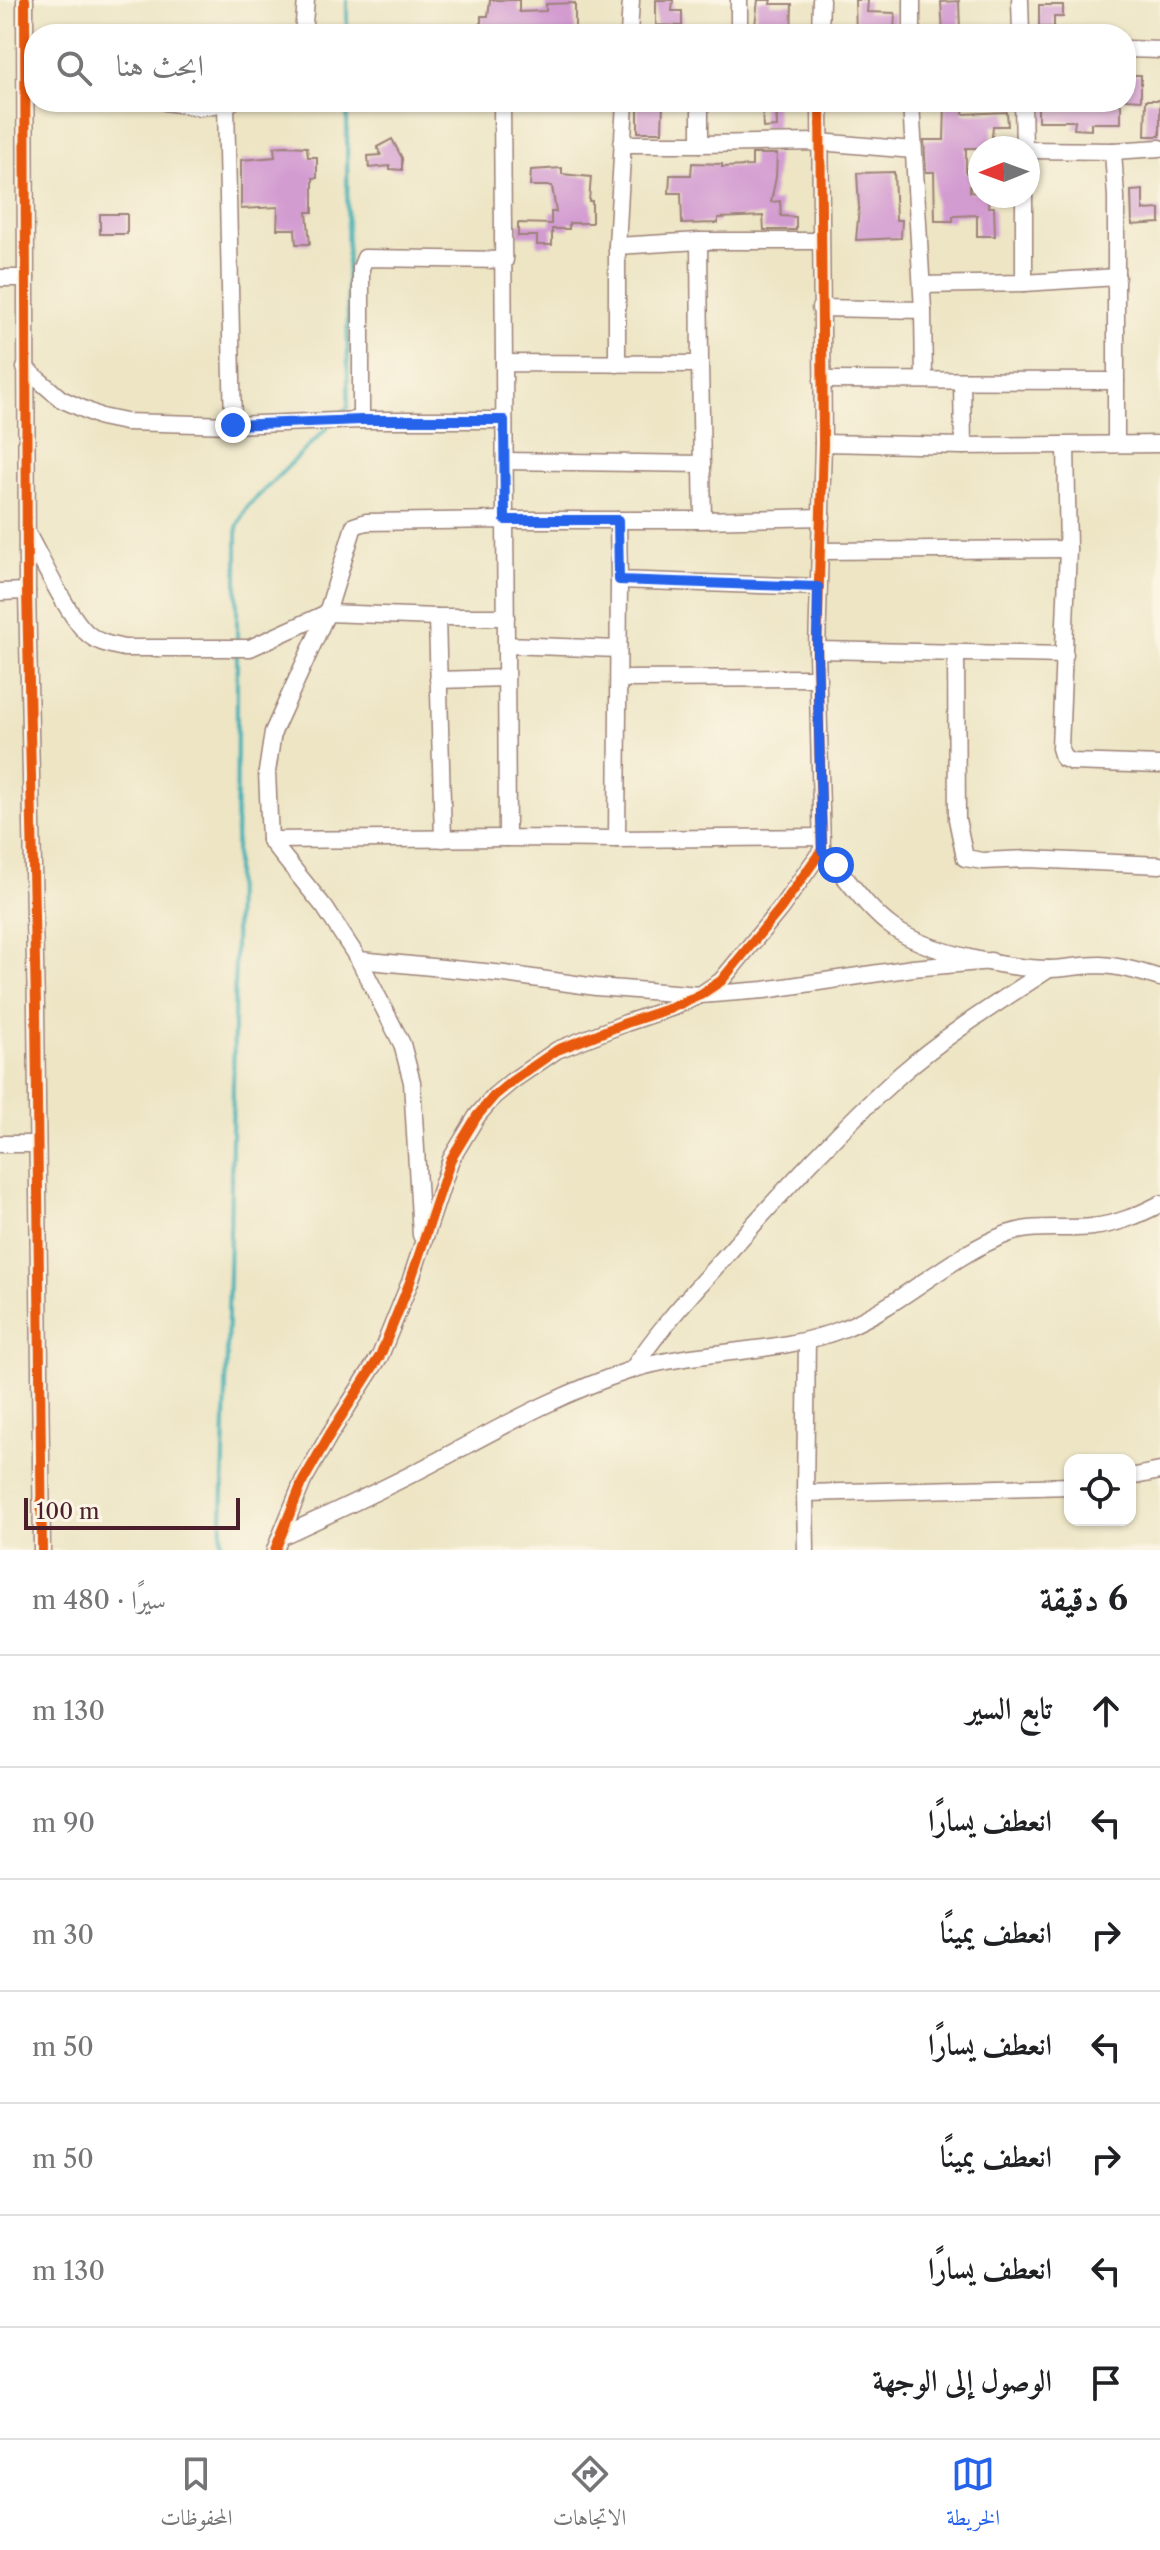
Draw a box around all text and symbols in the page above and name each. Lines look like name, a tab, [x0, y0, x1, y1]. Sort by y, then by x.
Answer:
search box	[24, 24, 1136, 112]
icon: search	[52, 46, 96, 90]
text: ابحث هنا	[116, 47, 204, 84]
north arrow	[968, 136, 1040, 208]
route end	[215, 407, 251, 443]
route start	[818, 847, 854, 883]
map controls	[1064, 1454, 1136, 1526]
button: locate	[1064, 1454, 1136, 1526]
scale bar	[24, 1494, 240, 1530]
text: 100 m	[36, 1498, 99, 1525]
text: 6 دقيقة	[1040, 1577, 1128, 1619]
text: سيرًا · 480 m	[32, 1584, 166, 1616]
icon: ahead	[1084, 1689, 1128, 1733]
text: تابع السير	[966, 1690, 1052, 1727]
text: 130 m	[32, 1695, 105, 1727]
icon: left	[1084, 1801, 1128, 1845]
text: انعطف يسارًا	[928, 1802, 1052, 1839]
text: 90 m	[32, 1807, 95, 1839]
icon: right	[1084, 1913, 1128, 1957]
text: انعطف يمينًا	[940, 1914, 1052, 1951]
text: 30 m	[32, 1919, 94, 1951]
icon: left	[1084, 2025, 1128, 2069]
text: انعطف يسارًا	[928, 2026, 1052, 2063]
text: 50 m	[32, 2031, 94, 2063]
icon: right	[1084, 2137, 1128, 2181]
text: انعطف يمينًا	[940, 2138, 1052, 2175]
text: 50 m	[32, 2143, 94, 2175]
icon: left	[1084, 2249, 1128, 2293]
text: انعطف يسارًا	[928, 2250, 1052, 2287]
text: 130 m	[32, 2255, 105, 2287]
icon: arrive	[1084, 2361, 1128, 2405]
text: الوصول إلى الوجهة	[873, 2362, 1052, 2399]
tab: المحفوظات	[160, 2452, 233, 2539]
tab: الاتجاهات	[553, 2452, 626, 2539]
tab: الخريطة	[946, 2452, 1000, 2539]

